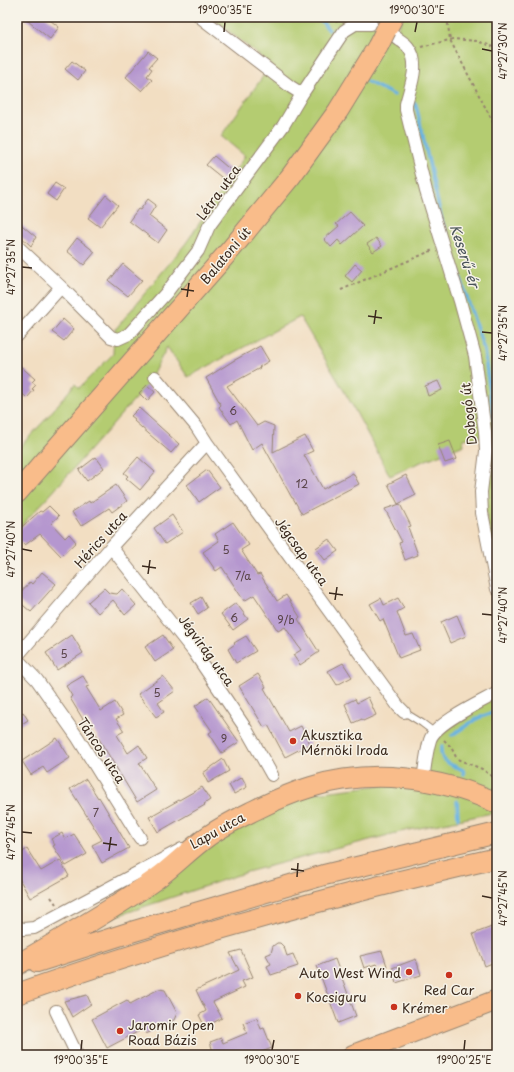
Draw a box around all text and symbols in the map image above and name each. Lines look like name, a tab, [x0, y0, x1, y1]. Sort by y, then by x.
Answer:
text: 19°00'35"E	[198, 2, 252, 17]
text: 19°00'30"E	[389, 2, 445, 17]
text: 47°27'30"N	[495, 22, 510, 80]
street label: Létra utca	[191, 160, 245, 224]
water label: Keserű-ér	[445, 221, 486, 293]
street label: Balatoni út	[195, 222, 255, 288]
text: 47°27'35"N	[3, 239, 18, 295]
text: 47°27'35"N	[495, 305, 510, 361]
street label: Dobogó út	[455, 382, 481, 446]
house number: 6	[229, 402, 237, 419]
house number: 12	[296, 475, 309, 492]
street label: Hérics utca	[69, 506, 131, 572]
street label: Jégcsap utca	[271, 513, 334, 590]
text: 47°27'40"N	[3, 520, 18, 577]
house number: 5	[222, 541, 230, 558]
house number: 7/a	[235, 567, 251, 584]
text: 47°27'40"N	[495, 586, 510, 643]
house number: 6	[230, 609, 238, 626]
street label: Jégvirág utca	[175, 610, 240, 690]
house number: 9/b	[277, 611, 295, 628]
house number: 5	[60, 645, 68, 662]
house number: 5	[153, 684, 161, 701]
street label: Táncos utca	[74, 713, 131, 787]
place label: Akusztika Mérnöki Iroda	[301, 725, 388, 759]
house number: 9	[221, 730, 227, 747]
marker: Akusztika Mérnöki Iroda	[288, 736, 298, 746]
text: 47°27'45"N	[3, 804, 18, 860]
house number: 7	[93, 804, 99, 821]
street label: Lapu utca	[186, 807, 249, 853]
text: 47°27'45"N	[495, 870, 510, 926]
place label: Auto West Wind	[299, 963, 401, 982]
marker: Auto West Wind	[404, 967, 414, 977]
marker: Red Car	[444, 970, 454, 980]
place label: Red Car	[424, 980, 474, 999]
place label: Kocsiguru	[306, 987, 367, 1006]
marker: Kocsiguru	[293, 991, 303, 1001]
place label: Krémer	[402, 998, 449, 1017]
marker: Krémer	[389, 1002, 399, 1012]
place label: Jaromir Open Road Bázis	[128, 1015, 214, 1049]
marker: Jaromir Open Road Bázis	[115, 1026, 125, 1036]
text: 19°00'35"E	[54, 1052, 108, 1067]
text: 19°00'30"E	[244, 1052, 300, 1067]
text: 19°00'25"E	[436, 1052, 492, 1067]

